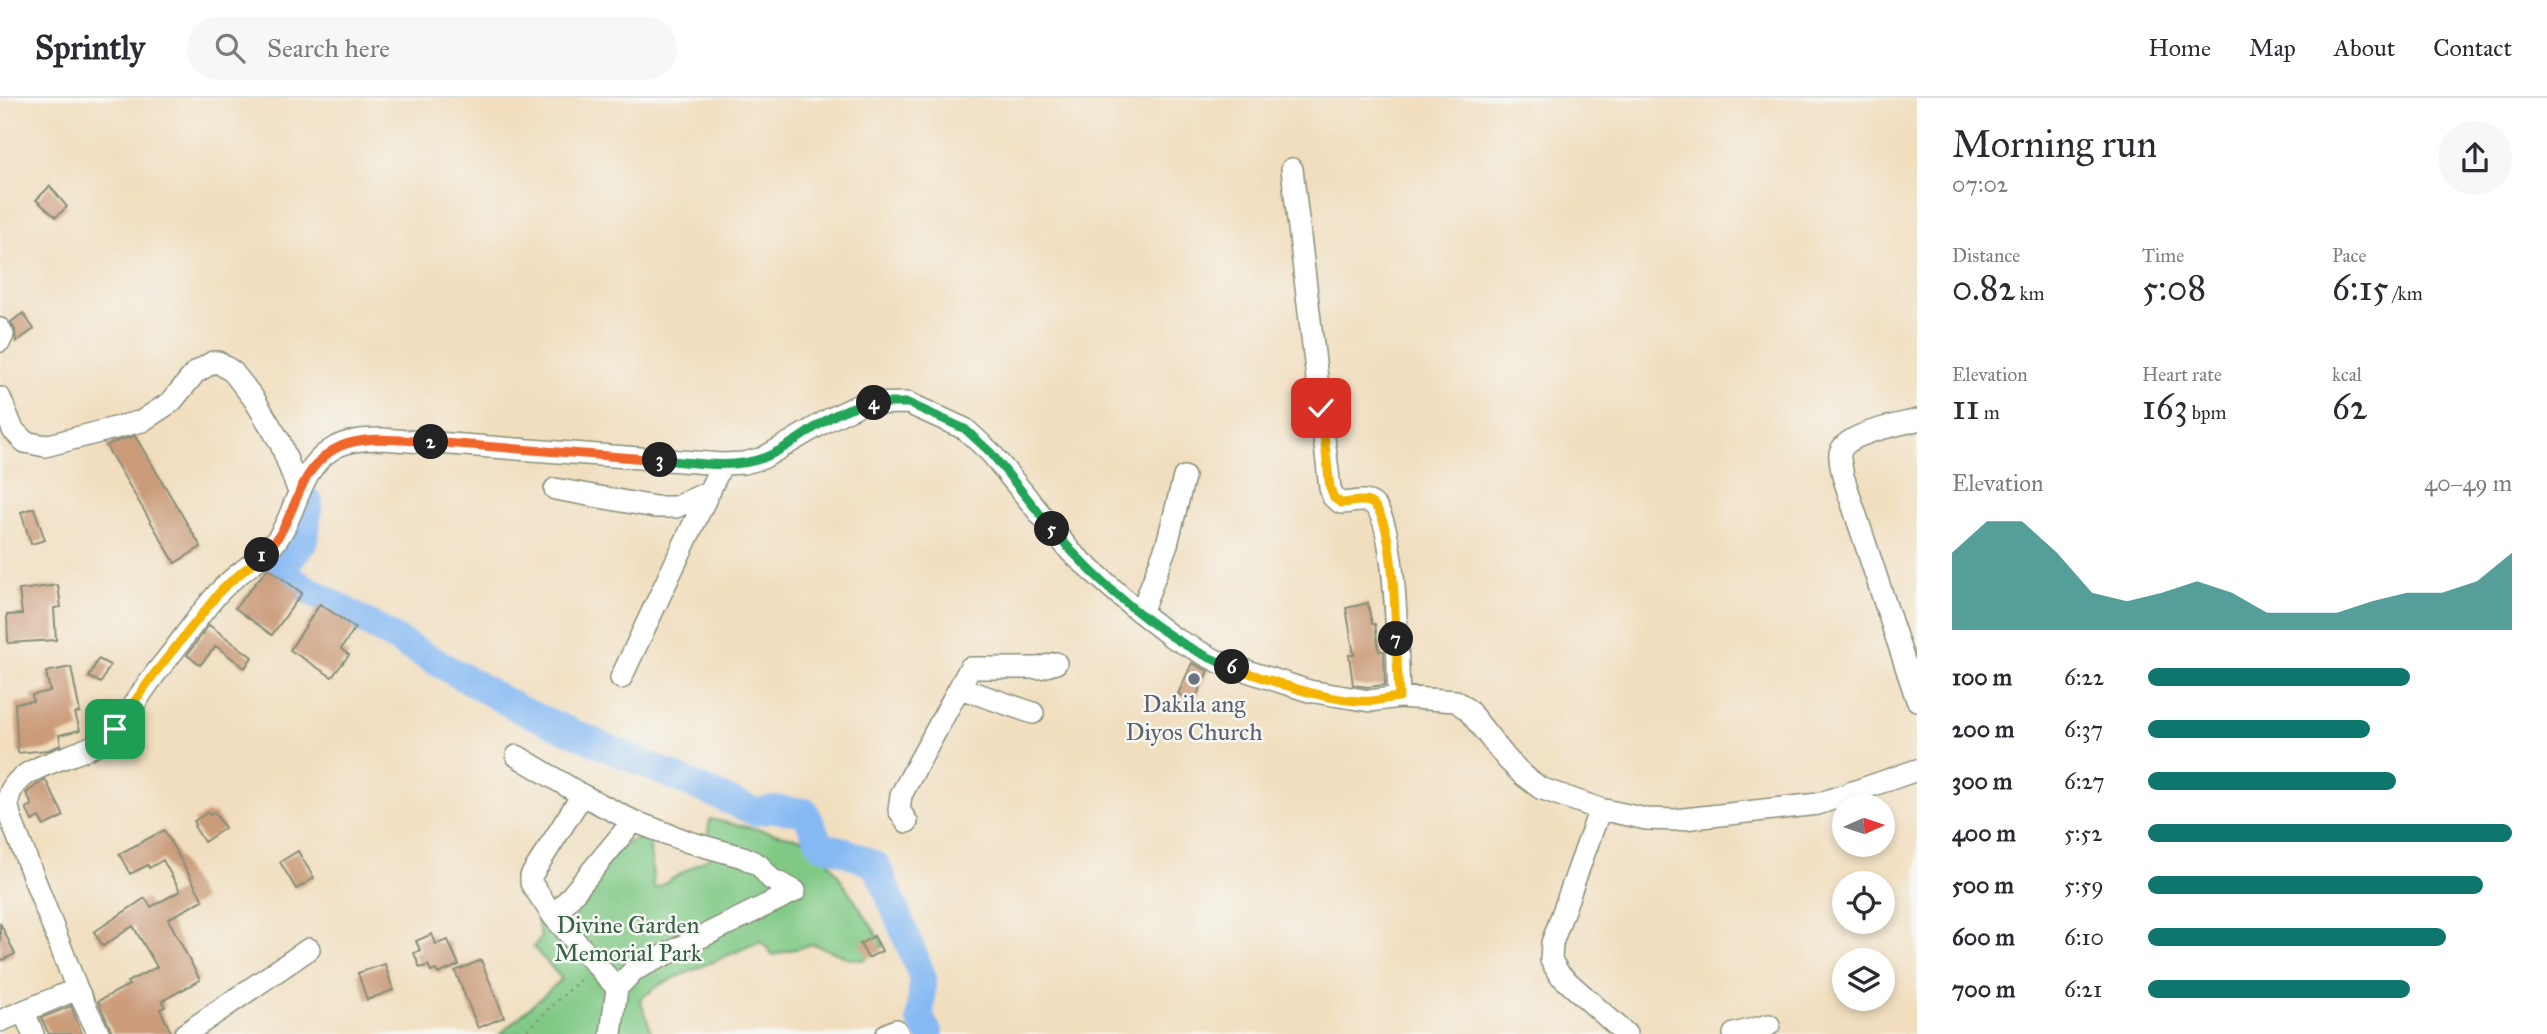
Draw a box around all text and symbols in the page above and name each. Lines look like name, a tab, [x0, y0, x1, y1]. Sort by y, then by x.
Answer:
search box	[187, 17, 677, 80]
text: Sprintly	[35, 28, 145, 68]
icon: search	[211, 29, 249, 67]
text: Search here	[267, 32, 390, 64]
text: Home	[2148, 33, 2211, 63]
text: Map	[2249, 33, 2296, 63]
text: About	[2334, 33, 2395, 63]
text: Contact	[2433, 33, 2512, 63]
text: Morning run	[1952, 121, 2157, 167]
button: share	[2438, 121, 2512, 195]
text: 07:02	[1952, 170, 2008, 198]
text: Distance	[1952, 244, 2020, 267]
text: Time	[2142, 244, 2184, 267]
text: Pace	[2332, 244, 2366, 267]
text: 0.82	[1952, 267, 2016, 310]
text: 5:08	[2142, 267, 2206, 310]
text: 6:15	[2332, 267, 2389, 310]
text: km	[2016, 282, 2044, 305]
text: /km	[2389, 282, 2423, 305]
text: Elevation	[1952, 363, 2027, 386]
text: Heart rate	[2142, 363, 2222, 386]
text: kcal	[2332, 363, 2362, 386]
pin	[1291, 378, 1351, 438]
pin: 4	[856, 386, 892, 420]
text: 11	[1952, 386, 1980, 429]
text: 163	[2142, 386, 2188, 429]
text: 62	[2332, 386, 2367, 429]
icon: check	[1302, 389, 1340, 427]
text: 4	[868, 391, 879, 414]
text: m	[1980, 401, 2000, 424]
text: bpm	[2188, 401, 2226, 424]
pin: 2	[414, 424, 448, 460]
text: 2	[426, 430, 435, 453]
pin: 3	[642, 442, 678, 478]
text: 3	[656, 448, 663, 471]
text: Elevation	[1952, 469, 2043, 497]
text: 40–49 m	[2424, 469, 2512, 497]
pin: 5	[1034, 512, 1070, 546]
text: 5	[1047, 517, 1056, 540]
pin: 1	[244, 538, 280, 573]
text: 1	[258, 543, 265, 566]
pin: 7	[1378, 622, 1414, 656]
text: 7	[1390, 627, 1401, 650]
pin: 6	[1214, 650, 1250, 684]
text: 6	[1227, 655, 1236, 678]
text: 100 m	[1952, 663, 2012, 691]
text: 6:22	[2064, 663, 2104, 691]
marker: Dakila ang Diyos Church	[1186, 671, 1202, 687]
place label: Dakila ang Diyos Church	[1125, 689, 1263, 747]
pin	[85, 699, 145, 759]
icon: arrive	[96, 710, 134, 748]
text: 200 m	[1952, 715, 2014, 743]
text: 6:37	[2064, 715, 2103, 743]
text: 300 m	[1952, 767, 2012, 795]
text: 6:27	[2064, 767, 2105, 795]
north arrow	[1832, 794, 1895, 858]
map controls	[1832, 794, 1895, 1011]
text: 400 m	[1952, 819, 2016, 847]
text: 5:52	[2064, 819, 2103, 847]
button: locate	[1832, 871, 1895, 934]
text: 500 m	[1952, 871, 2014, 899]
text: 5:59	[2064, 871, 2104, 899]
park label: Divine Garden Memorial Park	[554, 910, 703, 968]
text: 600 m	[1952, 923, 2015, 951]
text: 6:10	[2064, 923, 2104, 951]
button: layers	[1832, 948, 1895, 1011]
text: 700 m	[1952, 975, 2015, 1003]
text: 6:21	[2064, 975, 2102, 1003]

